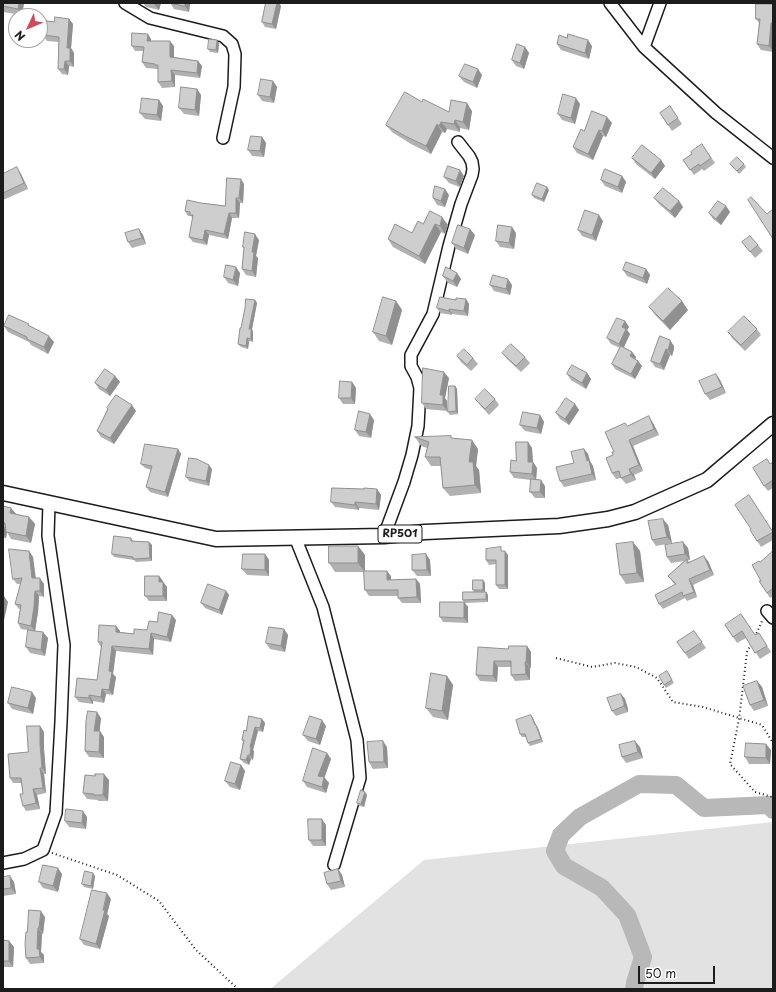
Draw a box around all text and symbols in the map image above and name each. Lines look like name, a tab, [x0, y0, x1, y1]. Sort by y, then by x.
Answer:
north arrow	[8, 8, 48, 48]
text: N	[11, 27, 29, 45]
road number: RP501	[378, 525, 422, 543]
scale bar	[640, 958, 717, 984]
text: 50 m	[645, 964, 676, 982]

